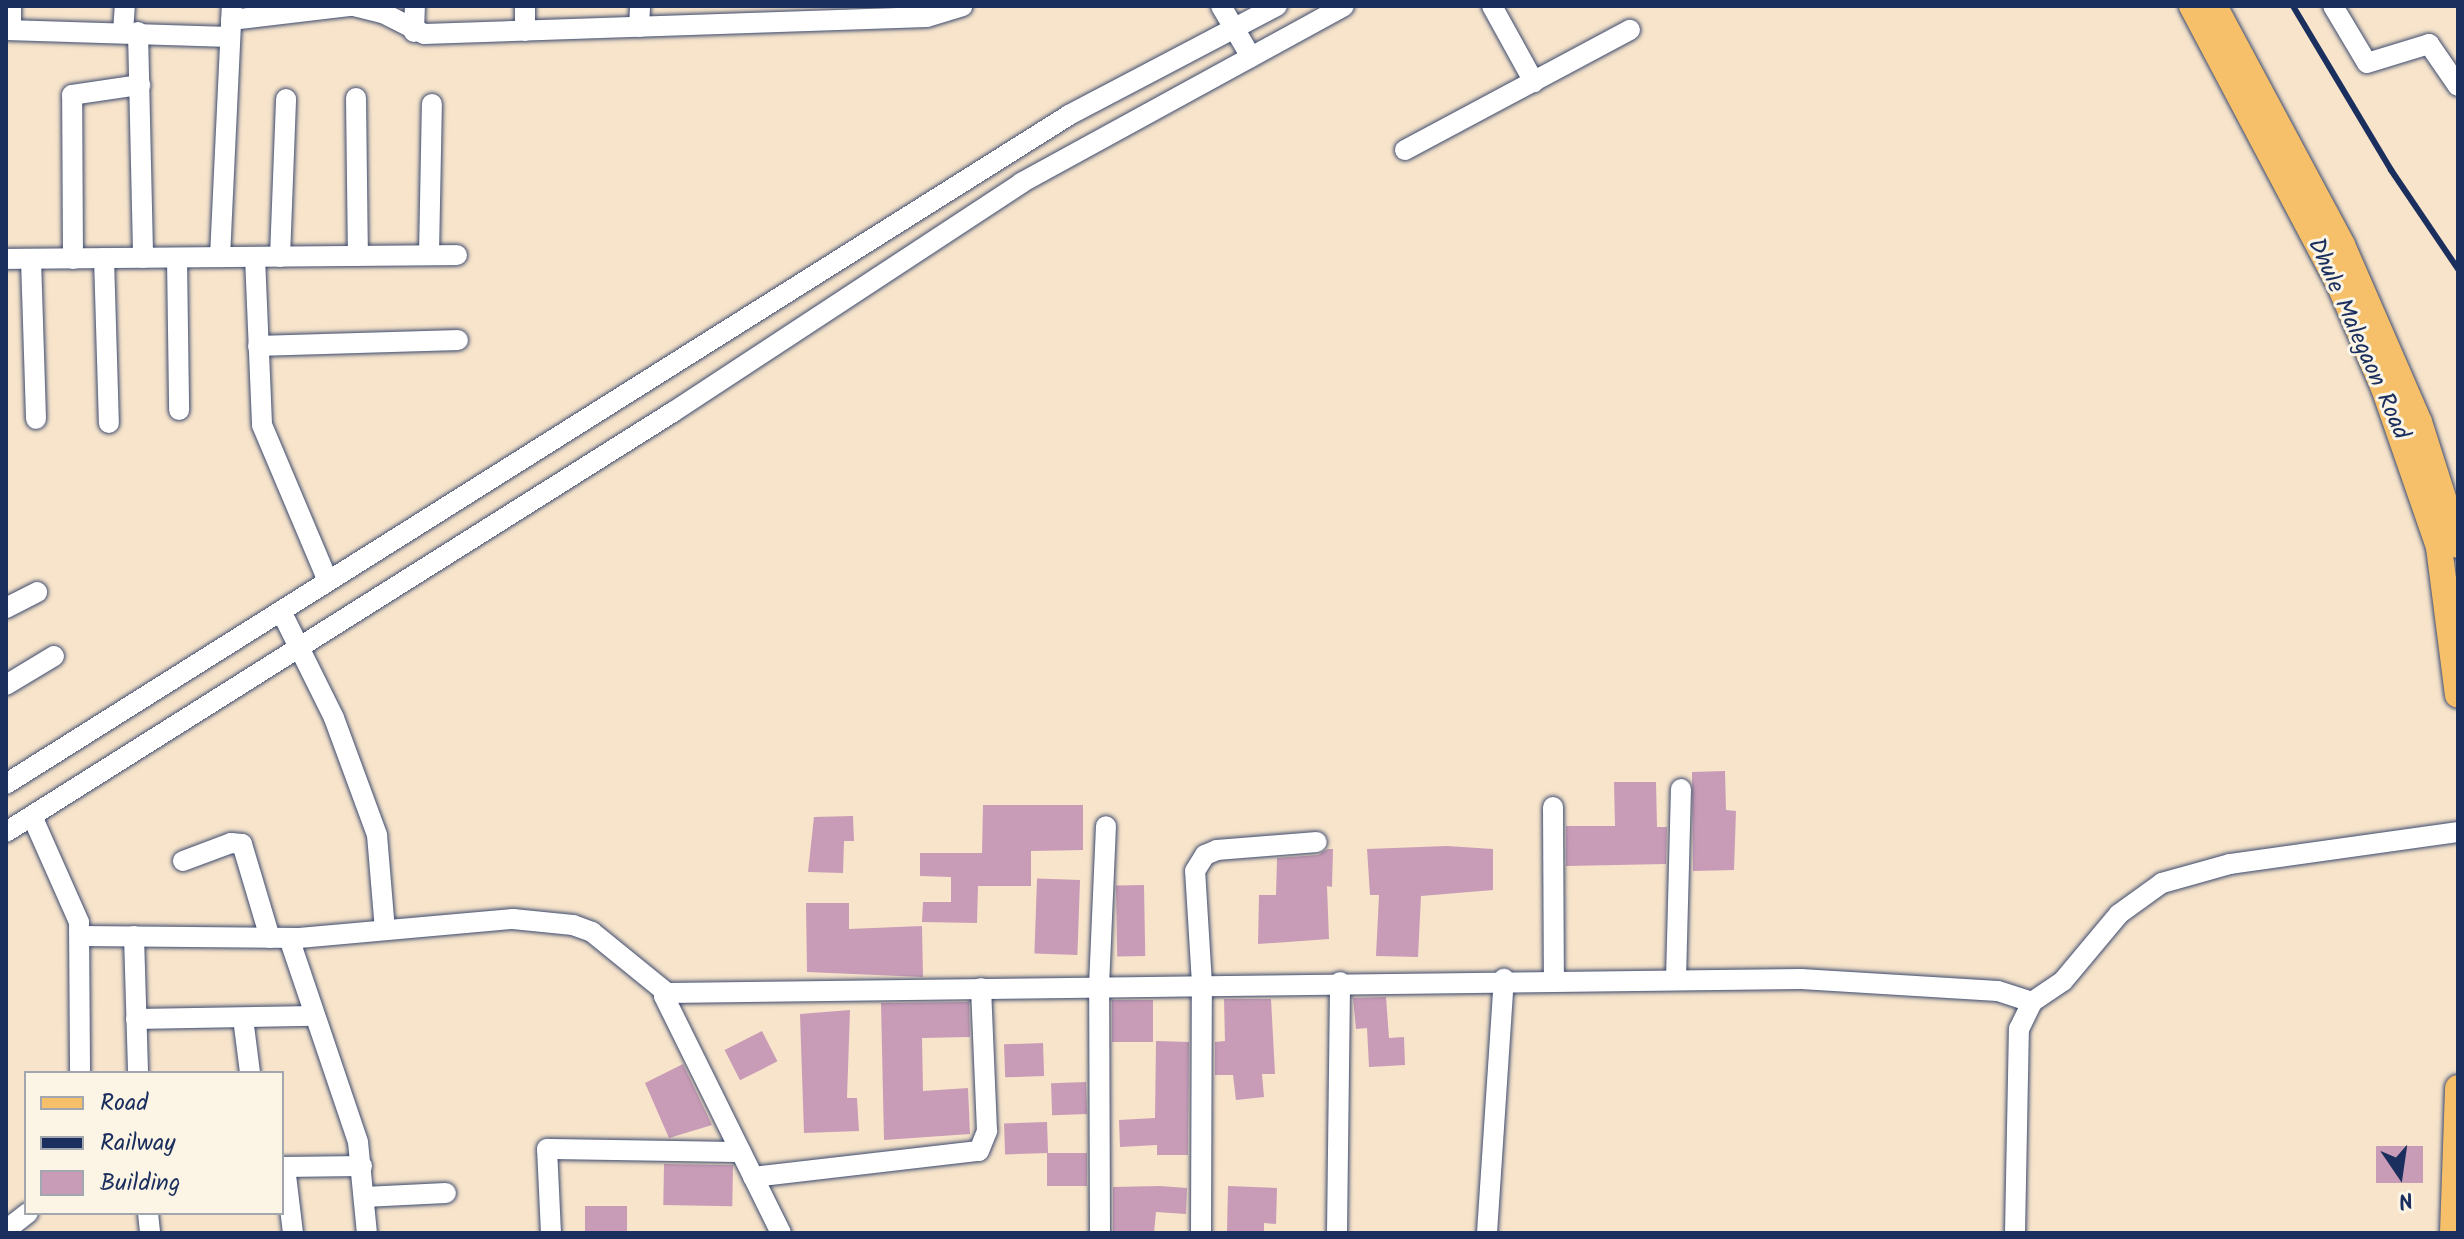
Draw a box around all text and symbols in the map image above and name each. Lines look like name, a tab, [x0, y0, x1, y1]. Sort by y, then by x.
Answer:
street label: Dhule Malegaon Road	[2301, 234, 2415, 444]
legend	[24, 1071, 284, 1215]
text: Road	[100, 1084, 148, 1123]
text: Railway	[100, 1124, 176, 1163]
north arrow	[2360, 1135, 2440, 1215]
text: Building	[100, 1164, 180, 1203]
text: N	[2395, 1180, 2416, 1217]

